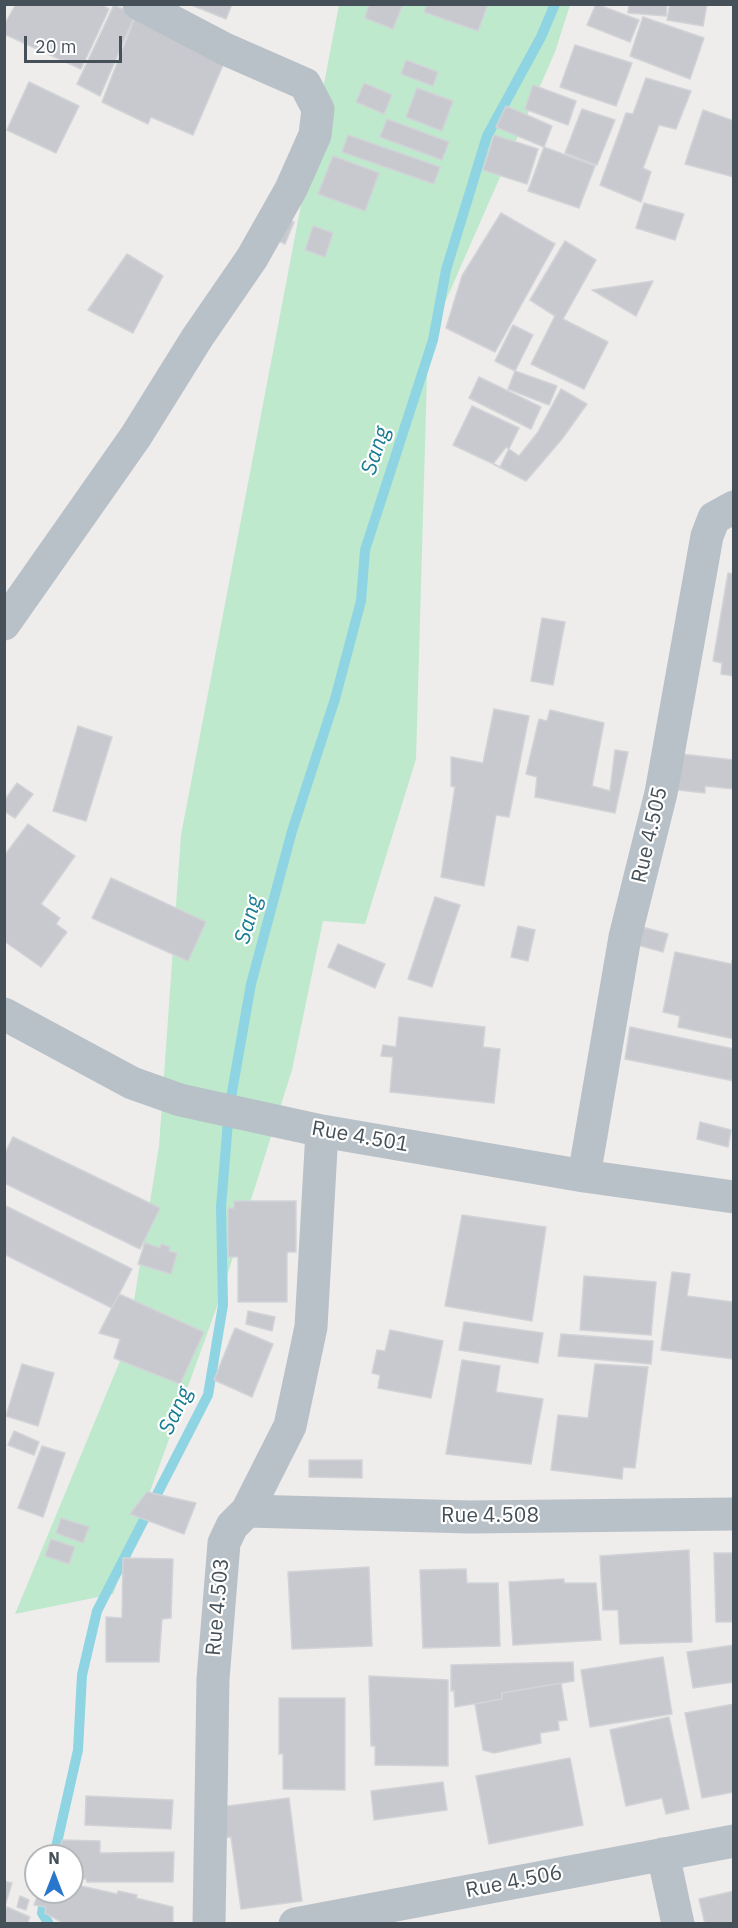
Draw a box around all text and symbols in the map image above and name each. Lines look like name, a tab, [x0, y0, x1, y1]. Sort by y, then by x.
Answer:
scale bar	[27, 24, 124, 62]
text: 20 m	[35, 35, 77, 58]
water label: Sang	[356, 424, 396, 478]
street label: Rue 4.505	[627, 784, 673, 886]
water label: Sang	[230, 893, 268, 947]
street label: Rue 4.501	[310, 1116, 410, 1158]
water label: Sang	[154, 1383, 198, 1439]
street label: Rue 4.508	[441, 1503, 539, 1529]
street label: Rue 4.503	[201, 1557, 235, 1657]
north arrow	[24, 1844, 84, 1904]
text: N	[48, 1848, 60, 1868]
street label: Rue 4.506	[464, 1860, 564, 1904]

